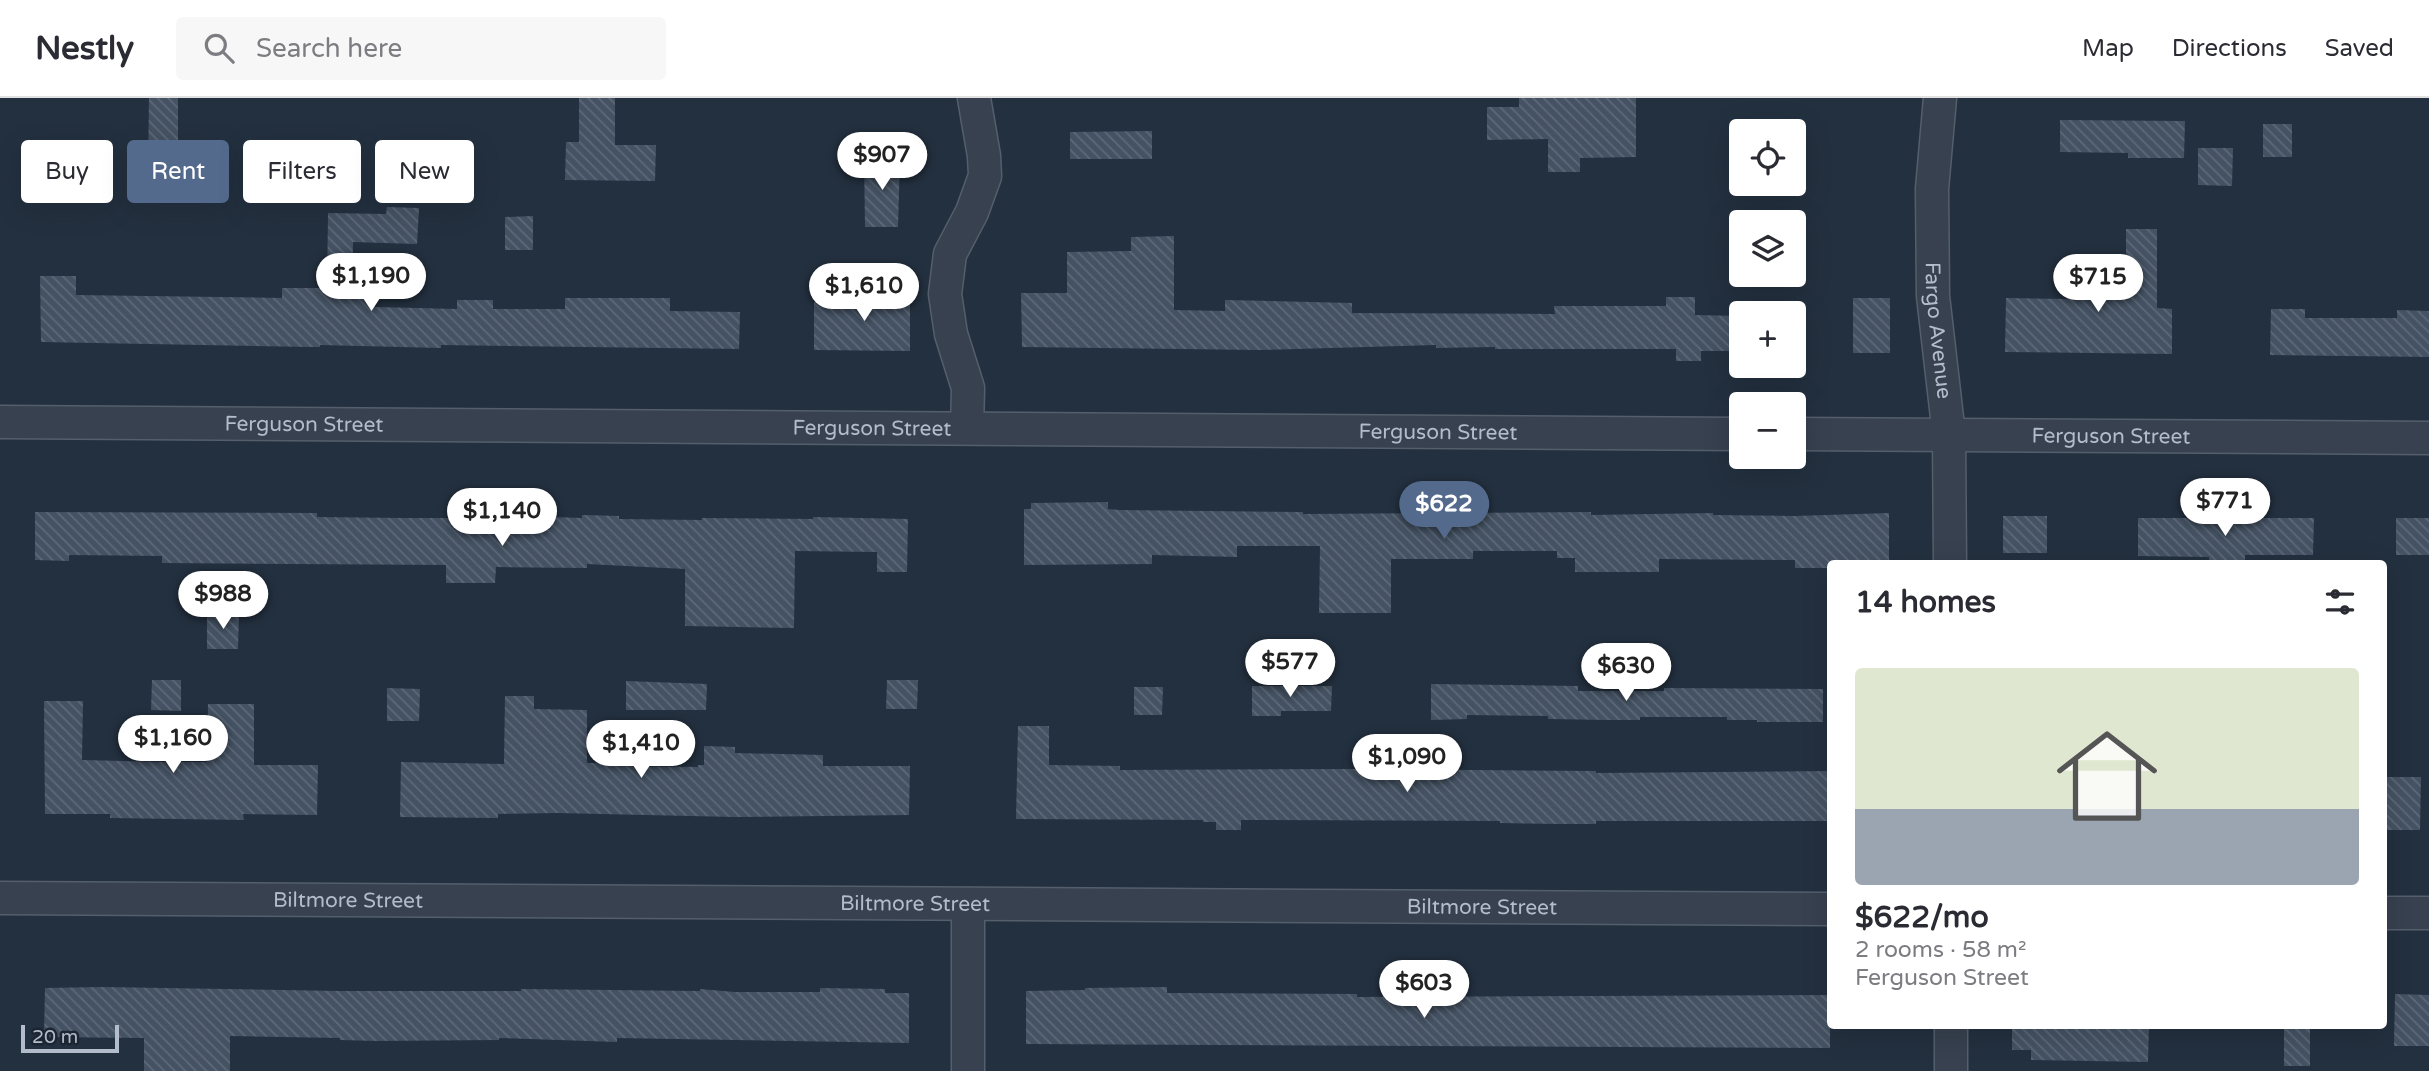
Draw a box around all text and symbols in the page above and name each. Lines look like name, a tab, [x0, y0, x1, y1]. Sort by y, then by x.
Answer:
search box	[176, 17, 666, 80]
text: Nestly	[35, 29, 134, 68]
icon: search	[200, 29, 238, 67]
text: Search here	[256, 33, 402, 64]
text: Map	[2082, 34, 2134, 63]
text: Directions	[2172, 34, 2287, 63]
text: Saved	[2325, 34, 2394, 63]
map controls	[1729, 119, 1806, 469]
button: locate	[1729, 119, 1806, 196]
pin: $907	[841, 132, 923, 192]
chip: Buy	[21, 140, 113, 203]
chip: Rent	[127, 140, 229, 203]
chip: Filters	[243, 140, 361, 203]
chip: New	[375, 140, 474, 203]
text: $907	[853, 141, 911, 169]
button: layers	[1729, 210, 1806, 287]
pin: $1,190	[314, 254, 428, 313]
pin: $715	[2057, 254, 2139, 314]
text: $1,190	[332, 262, 410, 290]
street label: Fargo Avenue	[1920, 262, 1957, 400]
text: $715	[2069, 263, 2127, 291]
pin: $1,610	[807, 264, 921, 323]
text: $1,610	[825, 272, 903, 300]
button: +	[1729, 301, 1806, 378]
button: −	[1729, 392, 1806, 469]
street label: Ferguson Street	[224, 412, 383, 438]
street label: Ferguson Street	[792, 415, 951, 442]
street label: Ferguson Street	[1358, 419, 1517, 445]
street label: Ferguson Street	[2031, 423, 2190, 449]
pin: $771	[2184, 478, 2266, 538]
pin: $622	[1403, 482, 1485, 541]
text: $771	[2196, 487, 2254, 515]
pin: $1,140	[445, 489, 559, 548]
text: $622	[1415, 490, 1473, 518]
text: $1,140	[463, 497, 541, 525]
pin: $988	[182, 572, 264, 631]
text: $988	[194, 580, 252, 608]
icon: filters	[2321, 583, 2359, 621]
text: 14 homes	[1855, 584, 1996, 621]
pin: $577	[1249, 640, 1331, 699]
pin: $630	[1585, 644, 1667, 703]
text: $577	[1261, 648, 1319, 676]
text: $630	[1597, 652, 1655, 680]
icon: home	[2044, 713, 2170, 839]
pin: $1,160	[116, 716, 230, 775]
pin: $1,410	[584, 720, 698, 780]
text: $1,160	[134, 724, 212, 752]
text: $1,410	[602, 729, 680, 757]
pin: $1,090	[1350, 734, 1464, 794]
text: $1,090	[1368, 743, 1446, 771]
street label: Biltmore Street	[273, 888, 423, 914]
street label: Biltmore Street	[840, 891, 990, 917]
street label: Biltmore Street	[1407, 894, 1557, 920]
text: $622/mo	[1855, 899, 1989, 936]
text: 2 rooms · 58 m²	[1855, 936, 2026, 964]
pin: $603	[1383, 960, 1465, 1020]
text: Ferguson Street	[1855, 964, 2029, 992]
text: $603	[1395, 969, 1453, 997]
scale bar	[21, 1022, 119, 1054]
text: 20 m	[32, 1026, 78, 1048]

